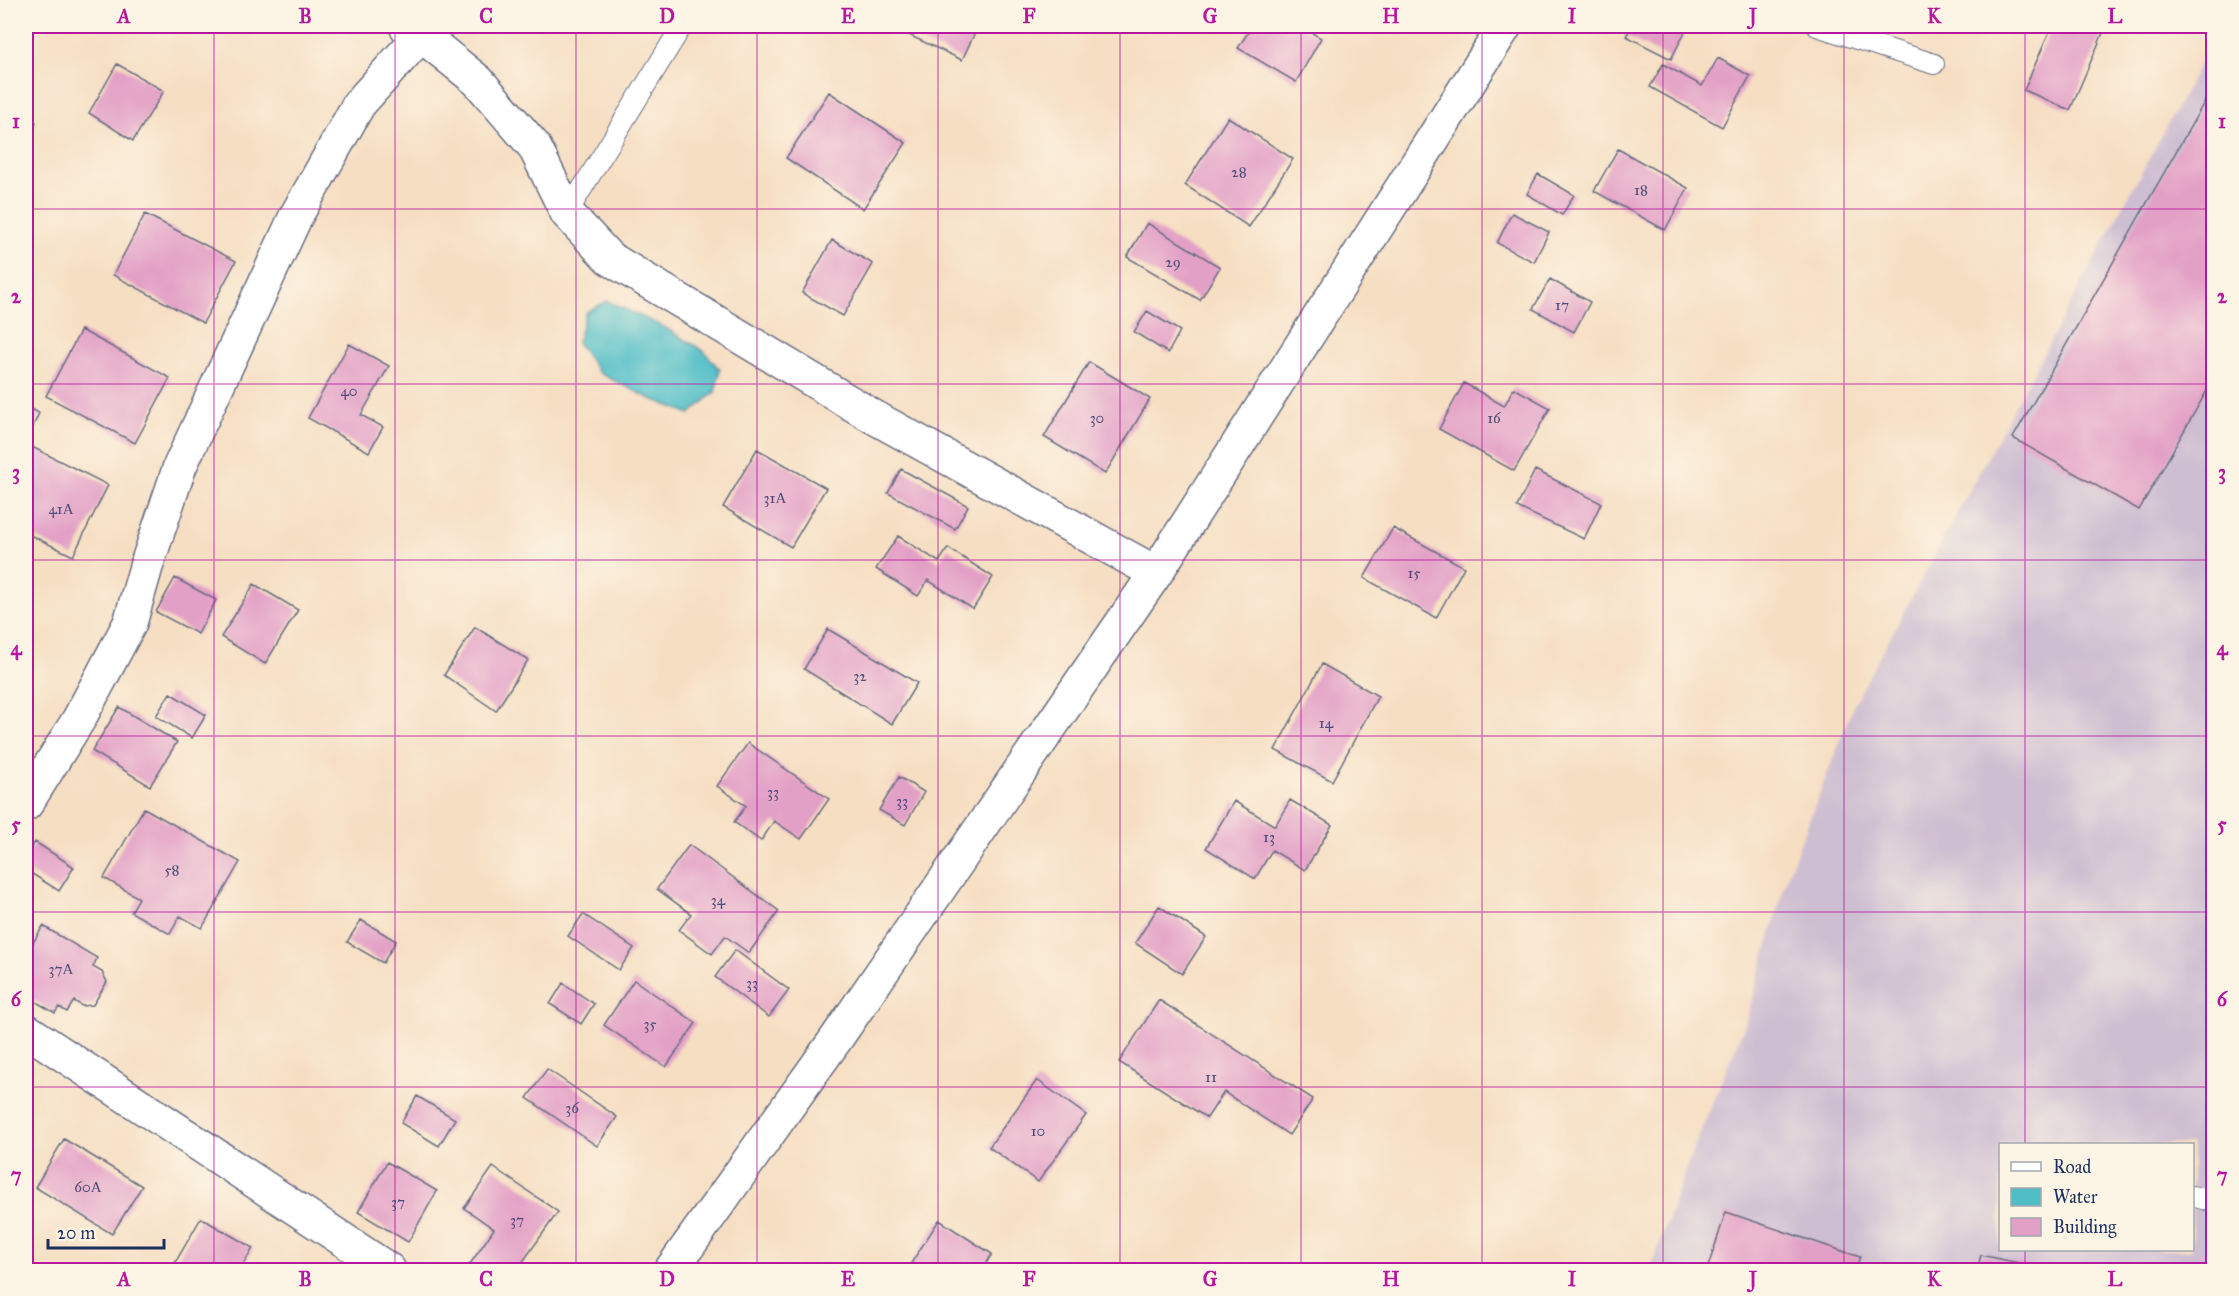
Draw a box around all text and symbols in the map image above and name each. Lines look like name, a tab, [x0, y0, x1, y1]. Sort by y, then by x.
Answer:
text: A	[115, 4, 131, 28]
text: B	[298, 4, 312, 28]
text: C	[479, 4, 493, 28]
text: D	[659, 4, 675, 28]
text: E	[841, 4, 856, 28]
text: F	[1022, 4, 1036, 28]
text: G	[1203, 4, 1218, 28]
text: H	[1382, 4, 1400, 28]
text: I	[1568, 4, 1577, 28]
text: J	[1746, 4, 1758, 30]
text: K	[1927, 4, 1942, 28]
text: L	[2108, 4, 2123, 28]
text: 1	[12, 109, 20, 133]
text: 1	[2218, 109, 2226, 133]
house number: 28	[1231, 163, 1247, 181]
house number: 18	[1634, 181, 1648, 199]
house number: 29	[1165, 253, 1181, 271]
text: 2	[11, 284, 22, 308]
text: 2	[2217, 284, 2228, 308]
house number: 17	[1555, 296, 1569, 314]
house number: 40	[340, 382, 358, 400]
house number: 30	[1090, 409, 1104, 427]
house number: 16	[1487, 409, 1502, 427]
text: 3	[12, 460, 20, 485]
text: 3	[2218, 460, 2226, 485]
house number: 31А	[764, 489, 787, 507]
house number: 41А	[48, 500, 74, 518]
house number: 15	[1408, 564, 1420, 582]
text: 4	[10, 636, 22, 661]
text: 4	[2216, 636, 2228, 661]
house number: 32	[853, 667, 867, 685]
house number: 14	[1319, 714, 1334, 732]
house number: 33	[767, 783, 779, 801]
house number: 33	[896, 792, 908, 810]
text: 5	[11, 812, 21, 836]
text: 5	[2217, 812, 2227, 836]
house number: 13	[1263, 828, 1275, 846]
house number: 58	[165, 861, 179, 879]
house number: 34	[711, 891, 726, 909]
house number: 37А	[49, 960, 74, 978]
house number: 33	[746, 974, 758, 992]
text: 6	[11, 987, 23, 1011]
text: 6	[2217, 987, 2229, 1011]
house number: 35	[644, 1015, 657, 1033]
house number: 11	[1205, 1068, 1217, 1086]
house number: 36	[565, 1099, 580, 1117]
house number: 10	[1031, 1122, 1045, 1140]
legend	[1999, 1143, 2194, 1251]
text: Road	[2053, 1156, 2091, 1178]
text: 7	[11, 1163, 22, 1187]
text: 7	[2217, 1163, 2228, 1187]
house number: 60А	[74, 1178, 102, 1196]
text: Water	[2053, 1186, 2098, 1208]
house number: 37	[391, 1193, 405, 1211]
house number: 37	[510, 1211, 524, 1229]
scale bar	[48, 1212, 164, 1250]
text: Building	[2053, 1216, 2117, 1239]
text: 20 m	[57, 1222, 95, 1244]
text: A	[115, 1267, 131, 1291]
text: B	[298, 1267, 312, 1291]
text: C	[479, 1267, 493, 1291]
text: D	[659, 1267, 675, 1291]
text: E	[841, 1267, 856, 1291]
text: F	[1022, 1267, 1036, 1291]
text: G	[1203, 1267, 1218, 1291]
text: H	[1382, 1267, 1400, 1291]
text: I	[1568, 1267, 1577, 1291]
text: J	[1746, 1267, 1758, 1293]
text: K	[1927, 1267, 1942, 1291]
text: L	[2108, 1267, 2123, 1291]

